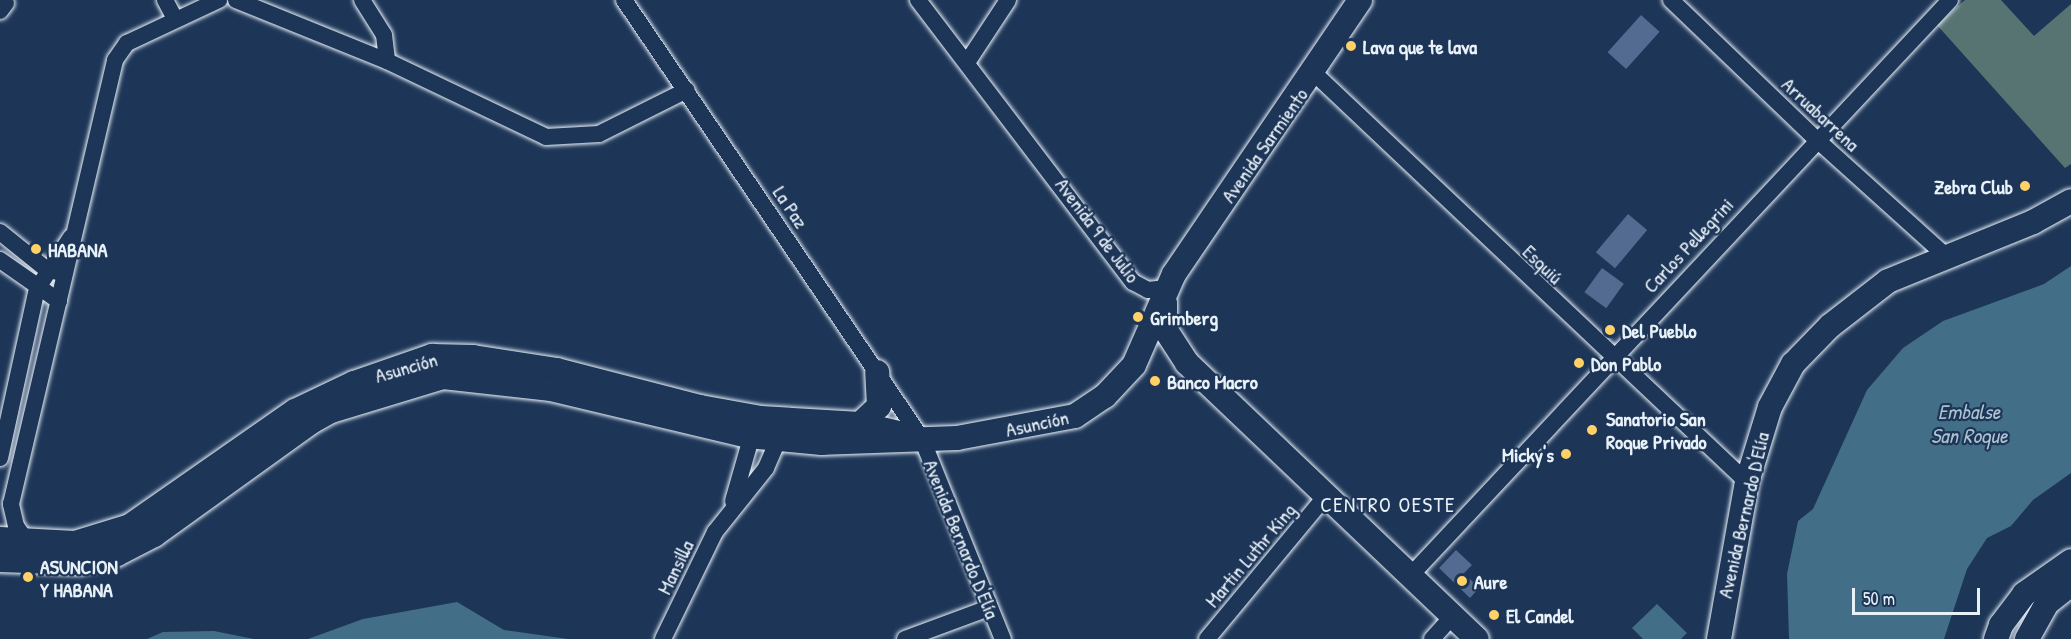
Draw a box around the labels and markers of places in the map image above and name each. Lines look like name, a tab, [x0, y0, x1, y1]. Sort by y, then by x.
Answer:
place label: Lava que te lava	[1363, 34, 1477, 58]
marker: Lava que te lava	[1344, 39, 1358, 53]
place label: Zebra Club	[1934, 174, 2013, 198]
marker: Zebra Club	[2018, 179, 2032, 193]
place label: HABANA	[48, 237, 107, 261]
marker: HABANA	[29, 242, 43, 256]
place label: Grimberg	[1150, 305, 1218, 329]
marker: Grimberg	[1131, 310, 1145, 324]
place label: Del Pueblo	[1622, 318, 1697, 342]
marker: Del Pueblo	[1603, 323, 1617, 337]
place label: Don Pablo	[1591, 351, 1661, 375]
marker: Don Pablo	[1572, 356, 1586, 370]
place label: Banco Macro	[1167, 369, 1258, 393]
marker: Banco Macro	[1148, 374, 1162, 388]
place label: Sanatorio San Roque Privado	[1606, 406, 1706, 453]
marker: Sanatorio San Roque Privado	[1583, 421, 1601, 439]
place label: Micky's	[1502, 442, 1554, 466]
marker: Micky's	[1559, 447, 1573, 461]
place label: ASUNCION Y HABANA	[40, 554, 118, 601]
place label: Aure	[1474, 569, 1507, 593]
marker: ASUNCION Y HABANA	[21, 570, 35, 584]
marker: Aure	[1455, 574, 1469, 588]
place label: El Candel	[1506, 603, 1574, 627]
marker: El Candel	[1487, 608, 1501, 622]

